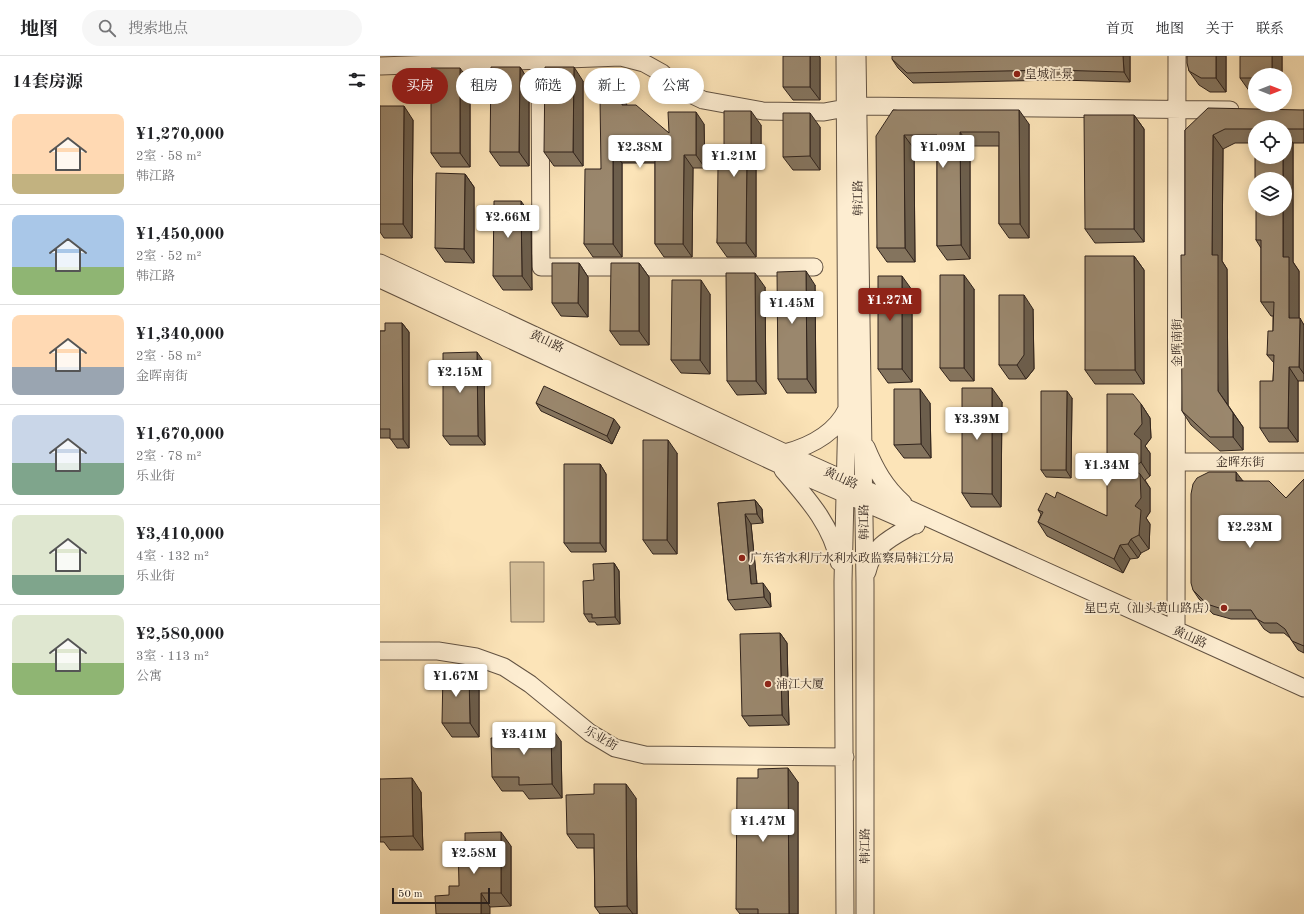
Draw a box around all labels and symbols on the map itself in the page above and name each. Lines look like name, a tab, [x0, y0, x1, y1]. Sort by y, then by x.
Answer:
place label: 皇城汇景	[1025, 67, 1073, 81]
north arrow	[1248, 68, 1292, 112]
marker: 皇城汇景	[1012, 69, 1022, 79]
pin: ¥2.38M	[607, 135, 673, 169]
pin: ¥1.09M	[910, 135, 976, 169]
pin: ¥1.21M	[701, 144, 767, 178]
street label: 韩江路	[851, 180, 865, 216]
pin: ¥2.66M	[475, 205, 541, 239]
pin: ¥1.27M	[857, 288, 923, 322]
pin: ¥1.45M	[759, 291, 825, 325]
street label: 金晖南街	[1170, 318, 1184, 367]
street label: 黄山路	[528, 327, 566, 355]
pin: ¥2.15M	[427, 360, 493, 394]
pin: ¥3.39M	[944, 407, 1010, 441]
pin: ¥1.34M	[1074, 453, 1140, 487]
street label: 金晖东街	[1216, 455, 1265, 469]
street label: 黄山路	[822, 464, 860, 492]
street label: 韩江路	[857, 504, 871, 540]
pin: ¥2.23M	[1217, 515, 1283, 549]
place label: 广东省水利厅水利水政监察局韩江分局	[750, 551, 954, 565]
marker: 广东省水利厅水利水政监察局韩江分局	[737, 553, 747, 563]
place label: 星巴克（汕头黄山路店）	[1084, 601, 1216, 615]
marker: 星巴克（汕头黄山路店）	[1219, 603, 1229, 613]
street label: 黄山路	[1171, 623, 1209, 651]
pin: ¥1.67M	[423, 664, 489, 698]
place label: 浦江大厦	[776, 677, 824, 691]
marker: 浦江大厦	[763, 679, 773, 689]
pin: ¥3.41M	[491, 722, 557, 756]
street label: 乐业街	[582, 724, 620, 754]
pin: ¥1.47M	[730, 809, 796, 843]
street label: 韩江路	[858, 828, 872, 864]
pin: ¥2.58M	[441, 841, 507, 875]
scale bar	[392, 886, 490, 905]

